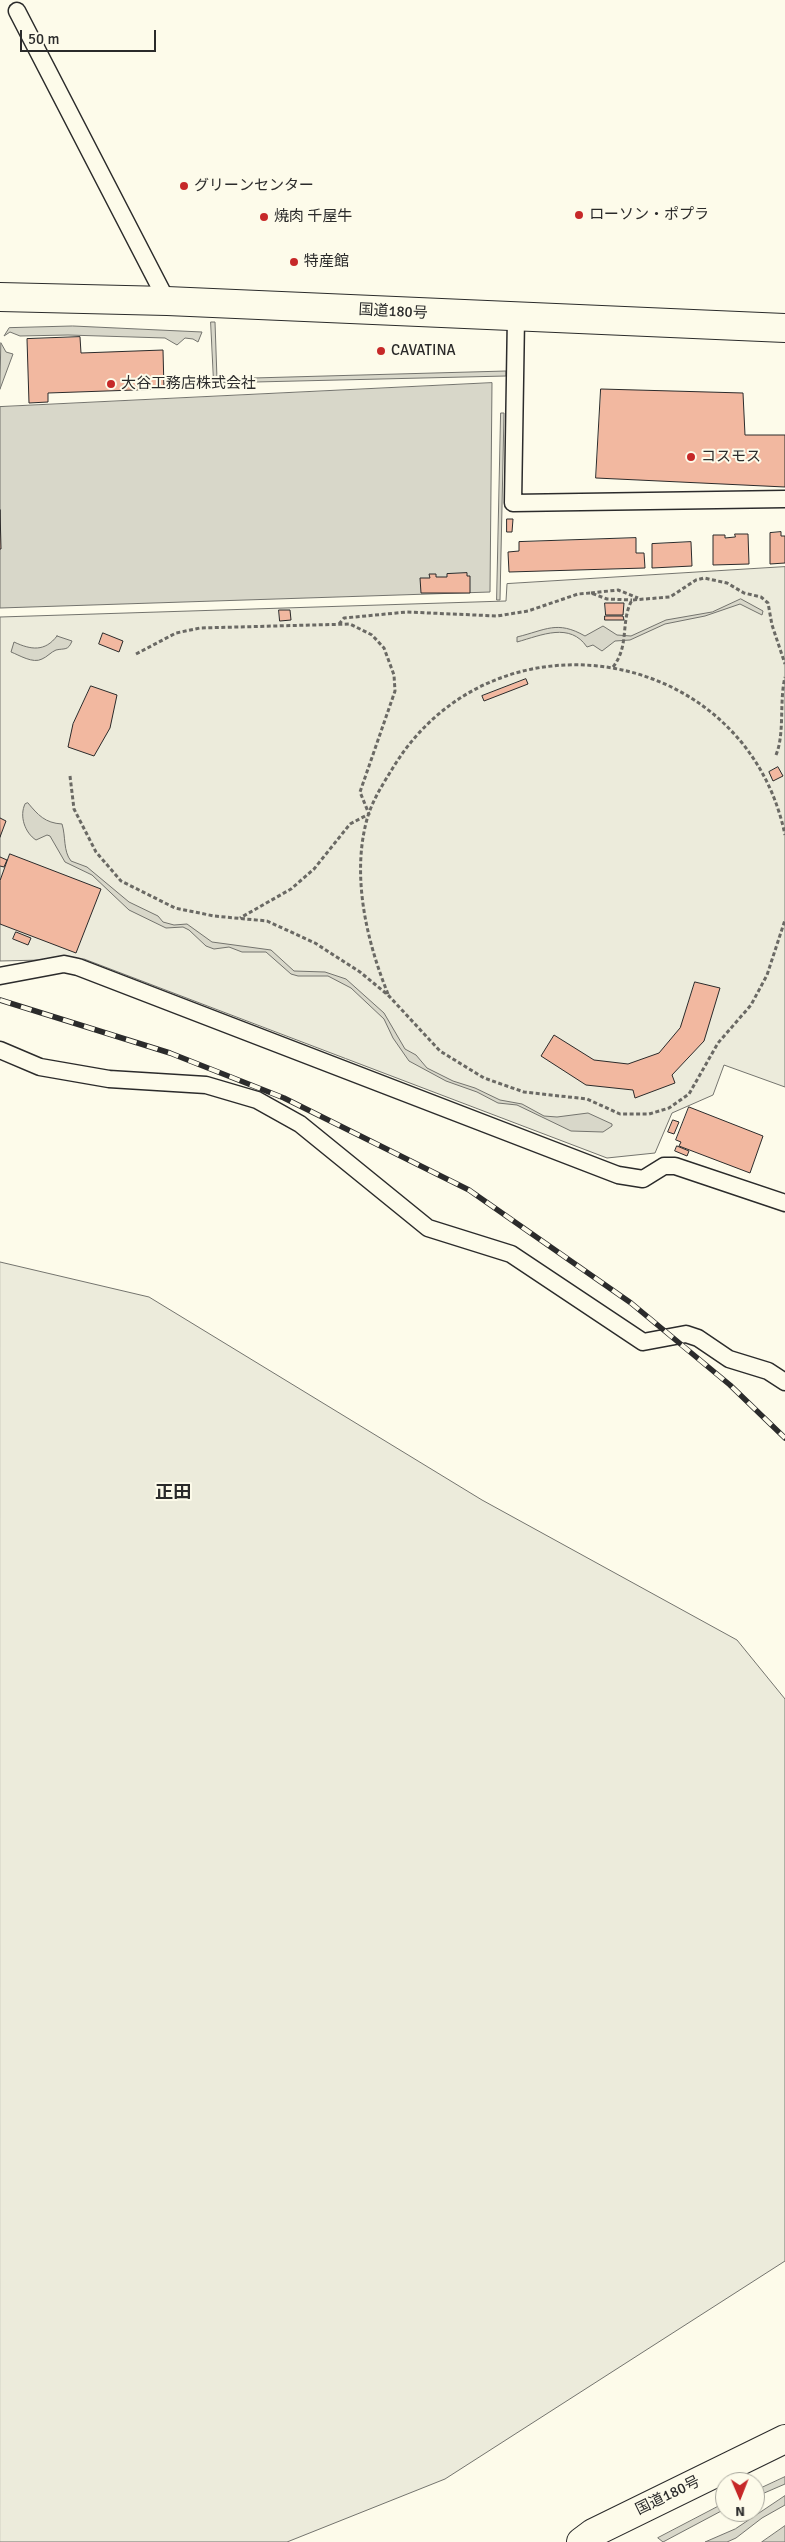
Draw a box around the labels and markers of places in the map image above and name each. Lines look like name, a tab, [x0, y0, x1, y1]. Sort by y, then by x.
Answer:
place label: グリーンセンター	[194, 177, 314, 195]
marker: グリーンセンター	[178, 180, 190, 192]
place label: ローソン・ポプラ	[589, 206, 709, 224]
place label: 焼肉 千屋牛	[274, 208, 352, 226]
marker: ローソン・ポプラ	[573, 209, 585, 221]
marker: 焼肉 千屋牛	[258, 211, 270, 223]
place label: 特産館	[304, 253, 349, 271]
marker: 特産館	[288, 256, 300, 268]
place label: CAVATINA	[391, 342, 456, 360]
marker: CAVATINA	[375, 345, 387, 357]
place label: 大谷工務店株式会社	[121, 375, 256, 393]
marker: 大谷工務店株式会社	[105, 378, 117, 390]
place label: コスモス	[701, 448, 761, 466]
marker: コスモス	[685, 451, 697, 463]

